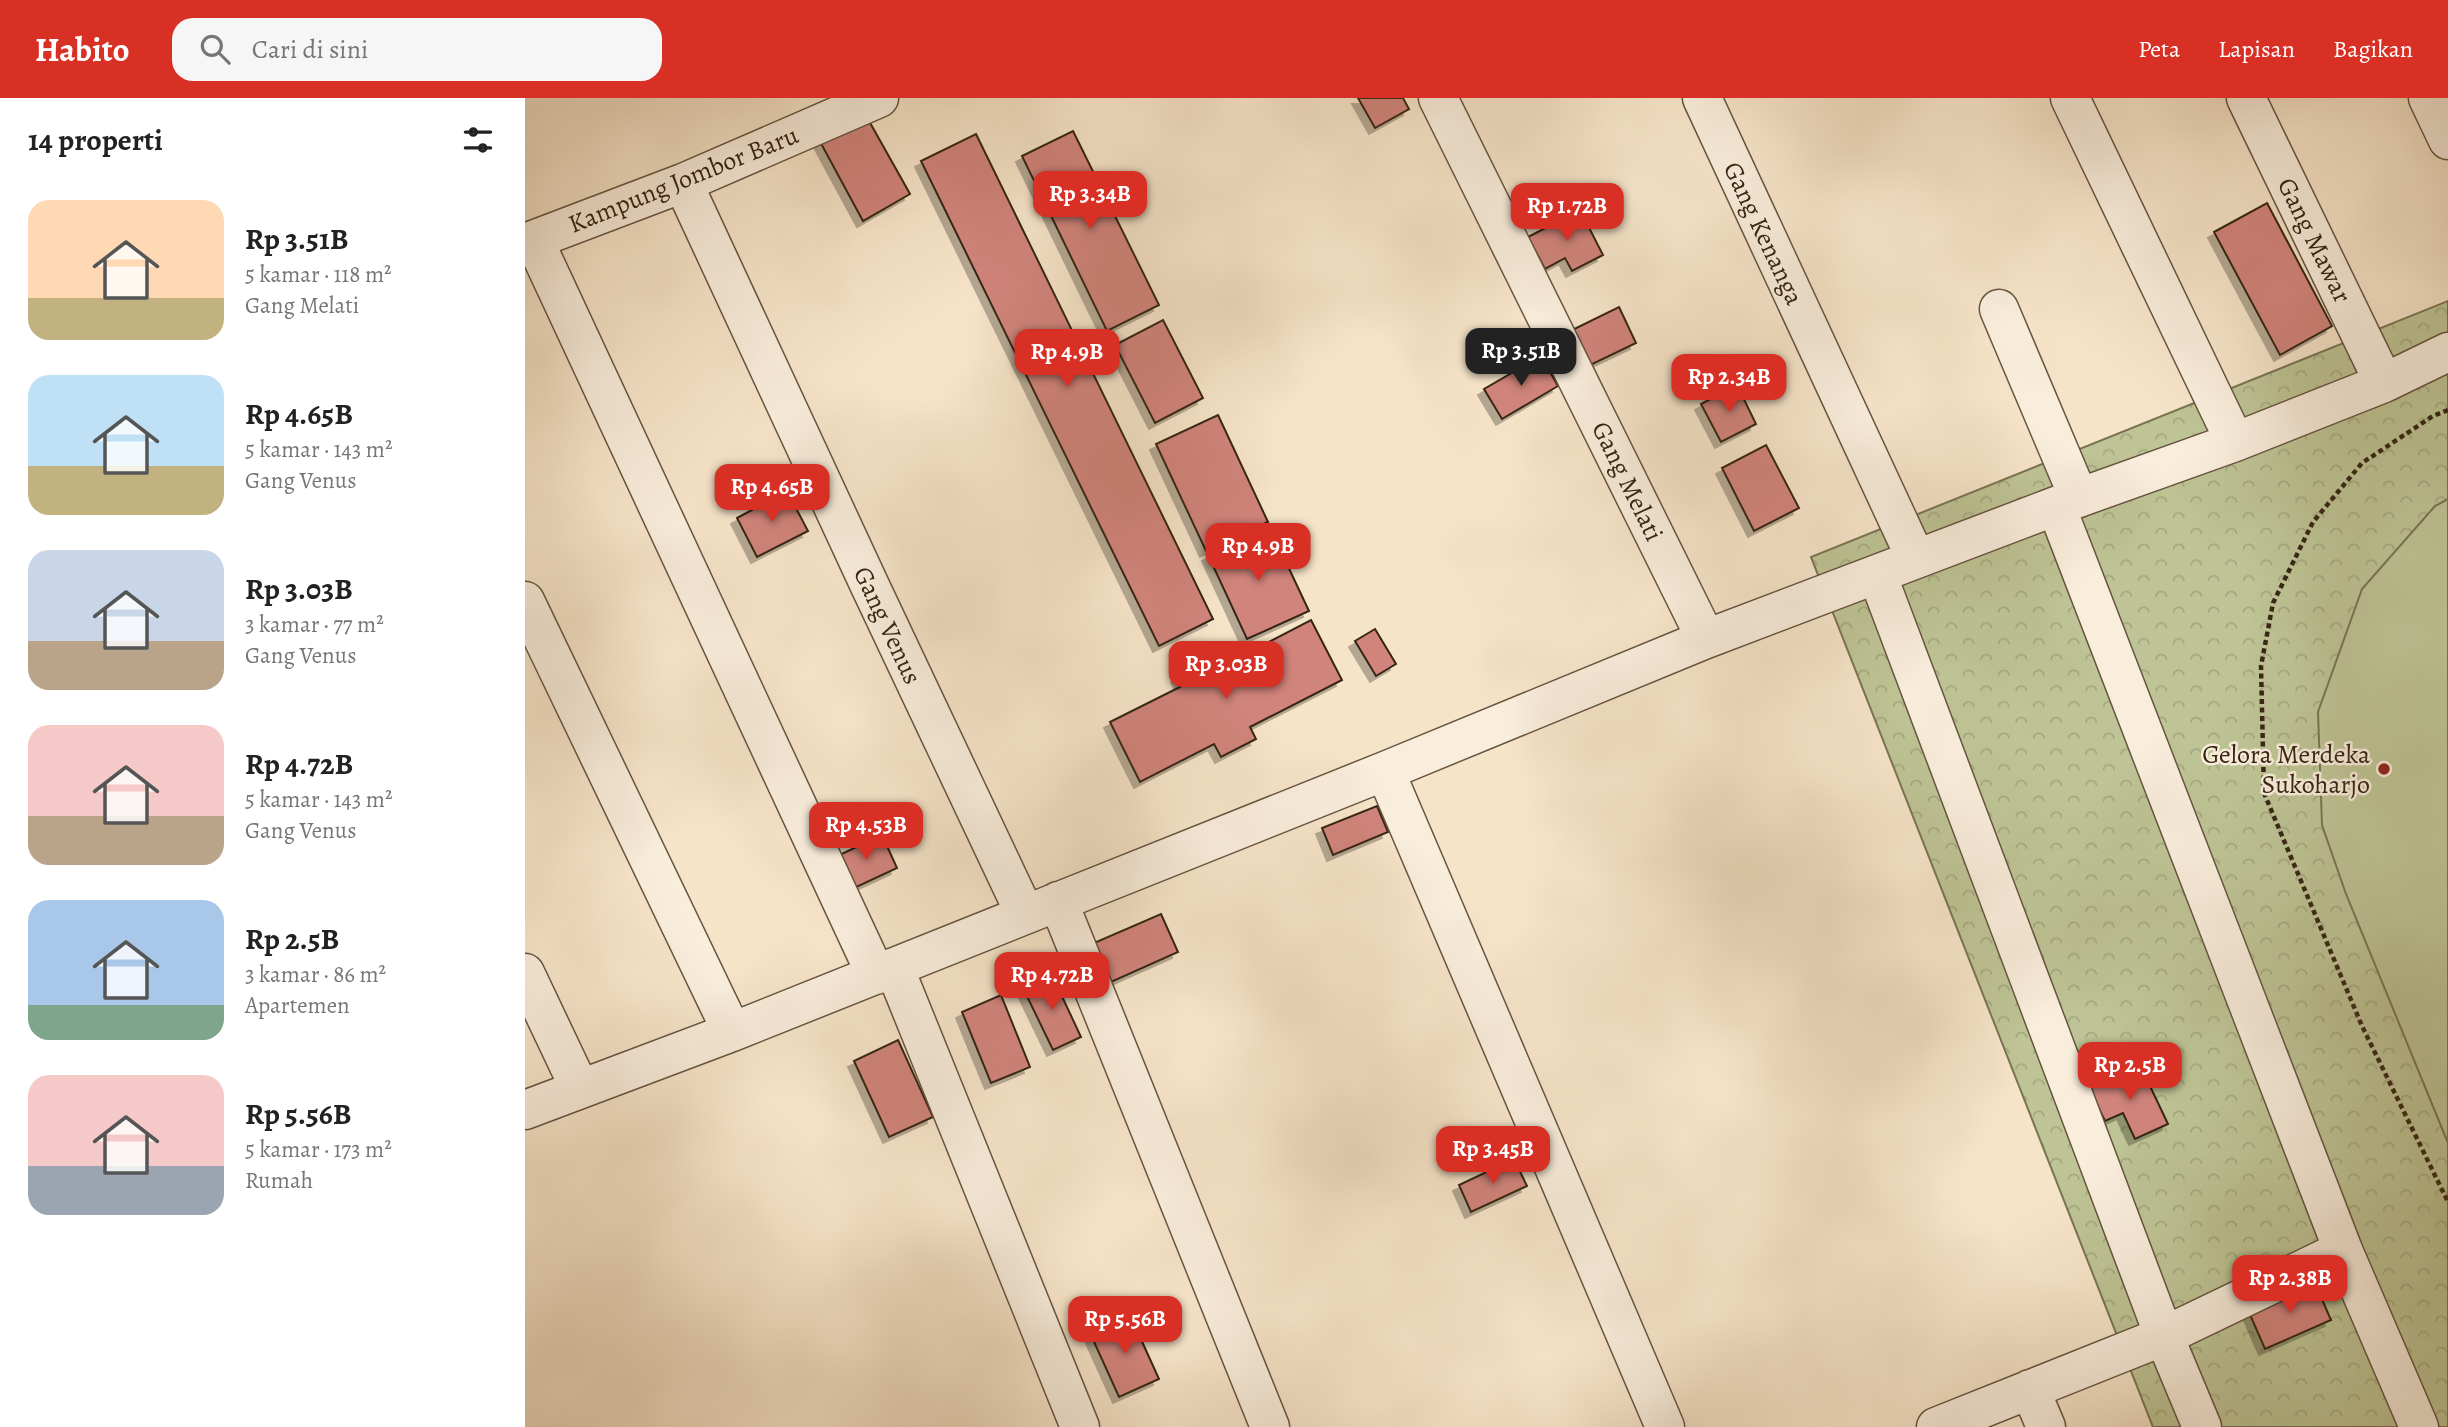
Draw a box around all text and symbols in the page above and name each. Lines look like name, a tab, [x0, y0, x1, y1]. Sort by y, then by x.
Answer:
search box	[172, 18, 662, 81]
text: Habito	[35, 27, 130, 72]
icon: search	[196, 30, 234, 68]
text: Cari di sini	[252, 32, 368, 67]
text: Peta	[2138, 33, 2180, 65]
text: Lapisan	[2218, 33, 2295, 65]
text: Bagikan	[2333, 33, 2413, 65]
street label: Kampung Jombor Baru	[563, 117, 804, 242]
text: 14 properti	[28, 120, 163, 160]
icon: filters	[459, 121, 497, 159]
street label: Gang Kenanga	[1715, 156, 1812, 310]
pin: Rp 3.34B	[1018, 172, 1162, 231]
street label: Gang Mawar	[2269, 172, 2360, 309]
text: Rp 3.34B	[1049, 178, 1131, 209]
pin: Rp 1.72B	[1495, 184, 1639, 243]
text: Rp 1.72B	[1527, 190, 1607, 221]
text: Rp 3.51B	[245, 219, 348, 259]
icon: home	[84, 228, 168, 312]
text: 5 kamar · 118 m²	[245, 259, 392, 290]
text: Gang Melati	[245, 290, 359, 321]
pin: Rp 3.51B	[1449, 328, 1593, 388]
pin: Rp 4.9B	[1002, 330, 1132, 389]
text: Rp 3.51B	[1481, 335, 1561, 366]
text: Rp 4.9B	[1031, 336, 1103, 367]
pin: Rp 2.34B	[1657, 354, 1801, 414]
text: Rp 2.34B	[1687, 361, 1771, 392]
text: Rp 4.65B	[245, 394, 353, 434]
icon: home	[84, 403, 168, 487]
street label: Gang Melati	[1584, 416, 1672, 547]
text: 5 kamar · 143 m²	[245, 434, 393, 465]
pin: Rp 4.65B	[700, 464, 844, 524]
text: Gang Venus	[245, 465, 356, 496]
text: Rp 4.65B	[731, 471, 813, 502]
pin: Rp 4.9B	[1193, 524, 1323, 583]
text: Rp 4.9B	[1222, 530, 1294, 561]
street label: Gang Venus	[845, 561, 930, 690]
text: Rp 3.03B	[245, 569, 353, 609]
icon: home	[84, 578, 168, 662]
text: 3 kamar · 77 m²	[245, 609, 384, 640]
text: Gang Venus	[245, 640, 356, 671]
pin: Rp 3.03B	[1154, 642, 1298, 701]
text: Rp 3.03B	[1185, 648, 1267, 679]
place label: Gelora Merdeka Sukoharjo	[2202, 737, 2370, 802]
text: Rp 4.72B	[245, 744, 353, 784]
icon: home	[84, 753, 168, 837]
marker: Gelora Merdeka Sukoharjo	[2376, 761, 2392, 777]
text: 5 kamar · 143 m²	[245, 784, 393, 815]
pin: Rp 4.53B	[794, 802, 938, 862]
text: Rp 4.53B	[825, 809, 907, 840]
text: Gang Venus	[245, 815, 356, 846]
text: Rp 2.5B	[245, 919, 339, 959]
icon: home	[84, 928, 168, 1012]
pin: Rp 4.72B	[980, 953, 1124, 1012]
text: 3 kamar · 86 m²	[245, 959, 386, 990]
text: Rp 4.72B	[1010, 959, 1094, 990]
text: Apartemen	[245, 990, 350, 1021]
pin: Rp 2.5B	[2065, 1042, 2195, 1102]
text: Rp 2.5B	[2094, 1049, 2166, 1080]
text: Rp 5.56B	[245, 1094, 352, 1134]
icon: home	[84, 1103, 168, 1187]
pin: Rp 3.45B	[1421, 1126, 1565, 1186]
text: Rp 3.45B	[1452, 1133, 1534, 1164]
text: 5 kamar · 173 m²	[245, 1134, 392, 1165]
text: Rumah	[245, 1165, 313, 1196]
pin: Rp 2.38B	[2218, 1256, 2362, 1315]
text: Rp 2.38B	[2248, 1262, 2332, 1293]
pin: Rp 5.56B	[1053, 1296, 1197, 1356]
text: Rp 5.56B	[1084, 1303, 1166, 1334]

